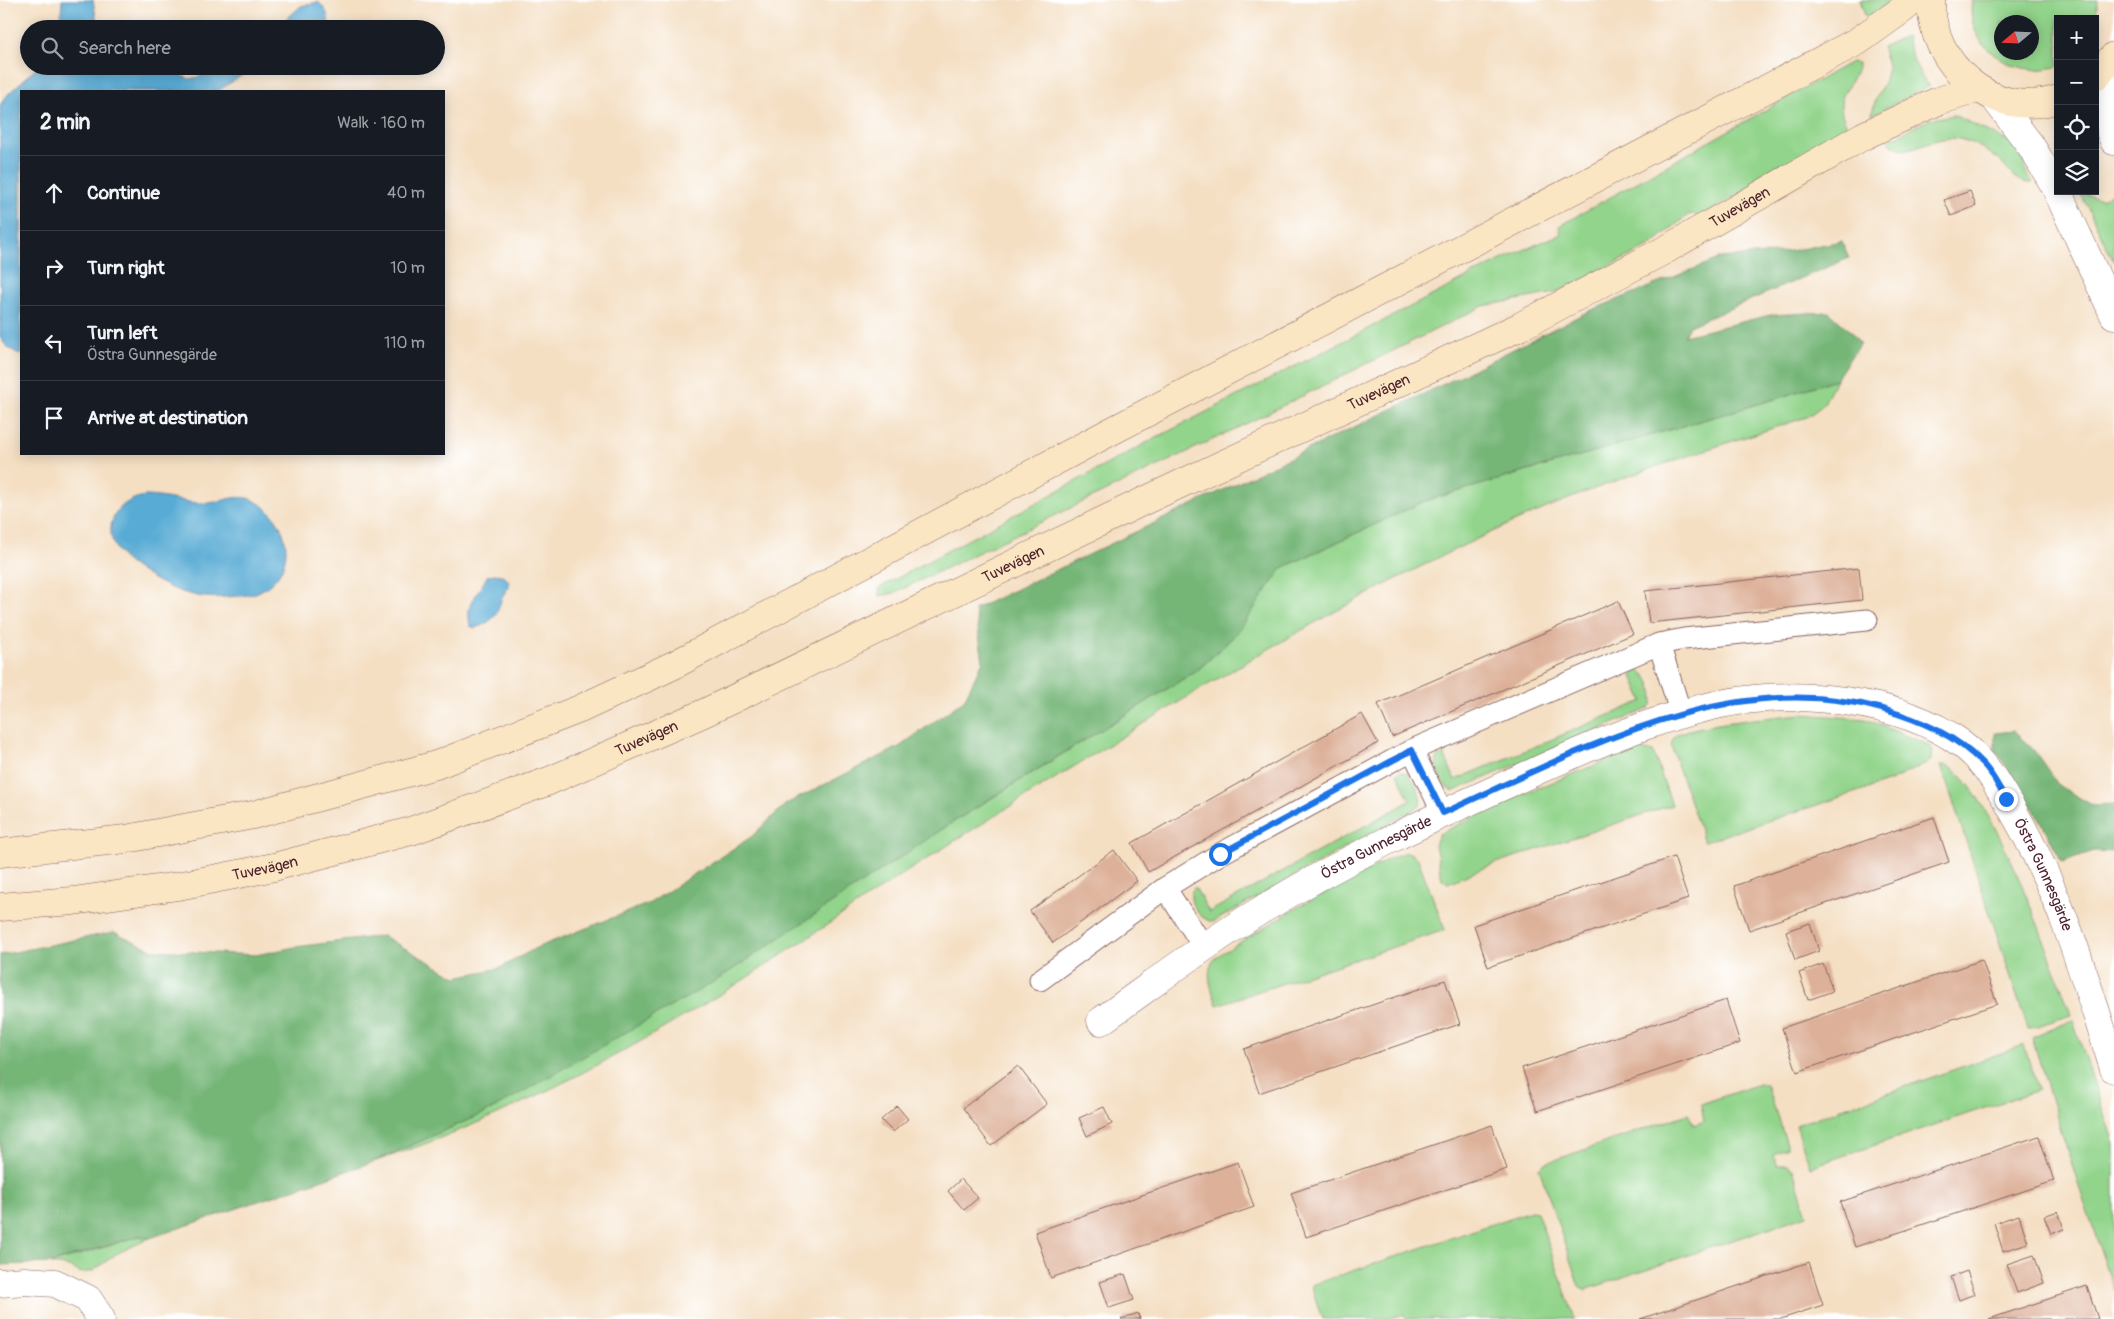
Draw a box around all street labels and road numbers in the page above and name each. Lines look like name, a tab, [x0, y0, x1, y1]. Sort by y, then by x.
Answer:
street label: Tuvevägen	[1706, 183, 1774, 232]
street label: Tuvevägen	[1345, 370, 1413, 415]
street label: Tuvevägen	[979, 541, 1047, 587]
street label: Tuvevägen	[612, 717, 681, 761]
street label: Östra Gunnesgärde	[1318, 811, 1435, 884]
street label: Östra Gunnesgärde	[2009, 815, 2077, 934]
street label: Tuvevägen	[231, 852, 300, 885]

